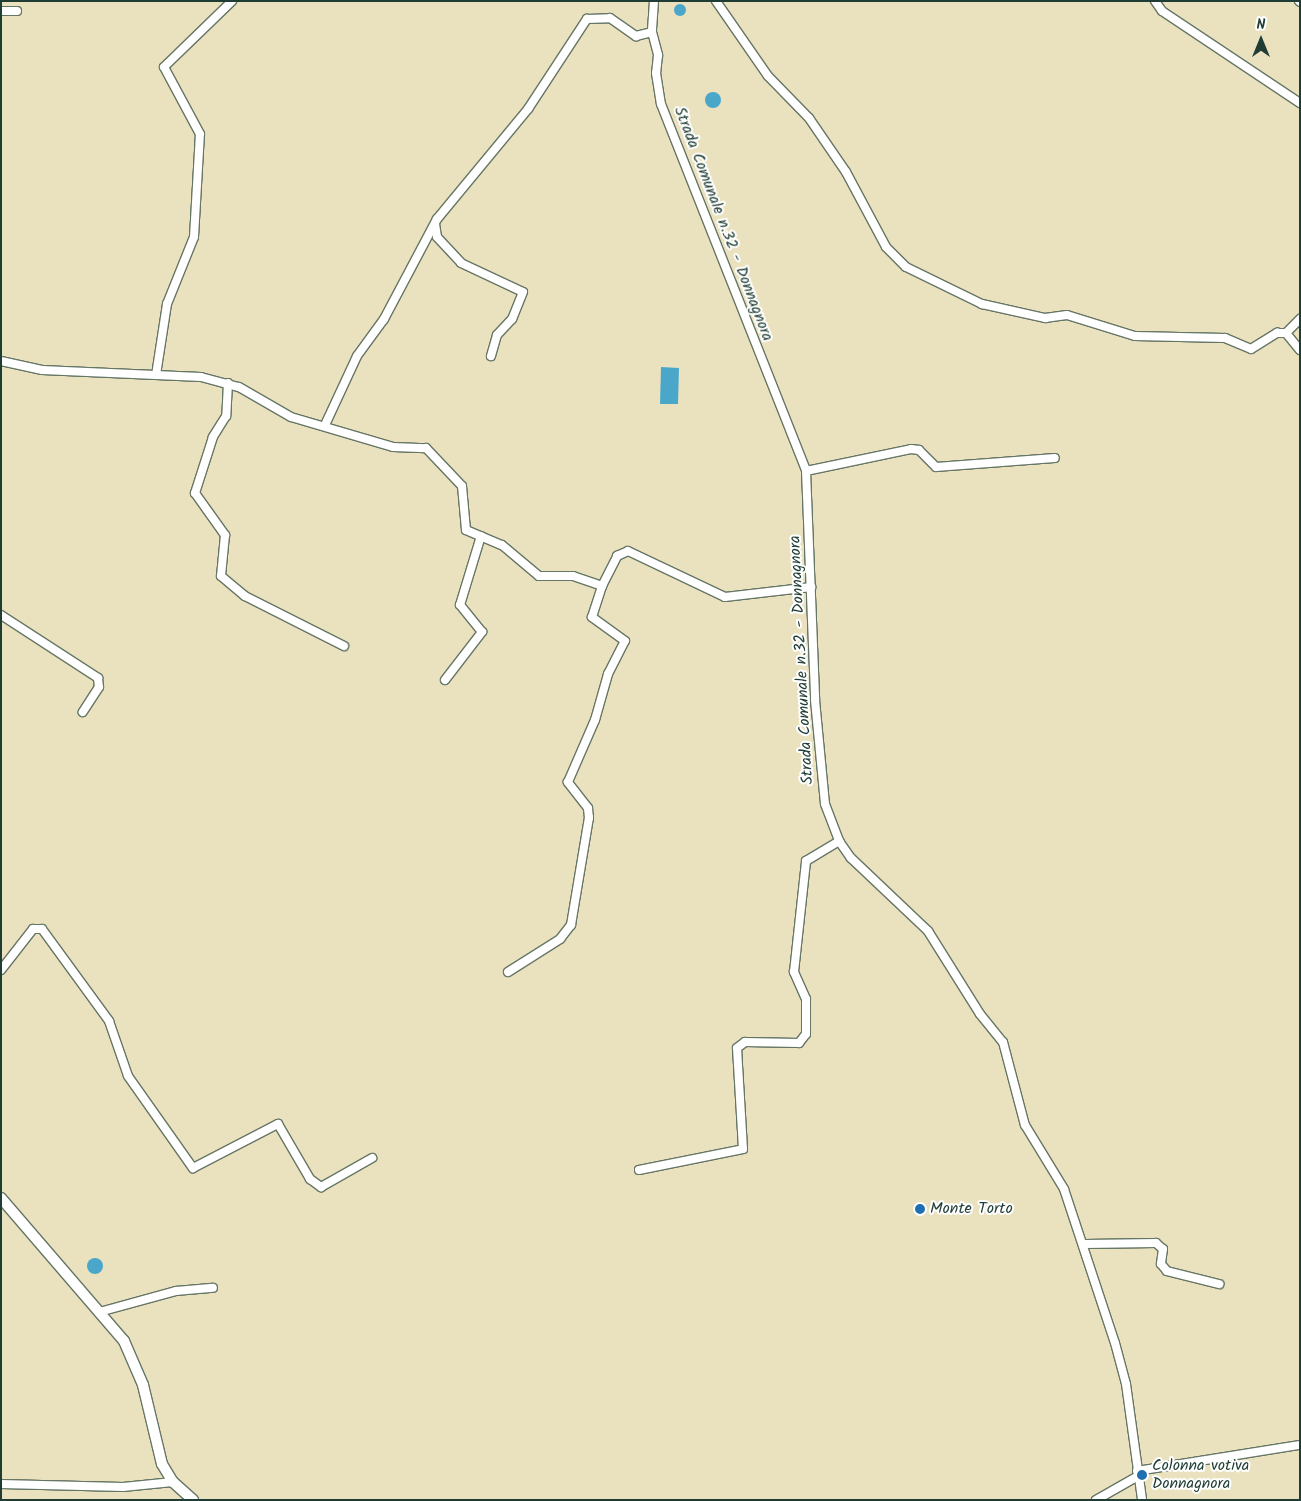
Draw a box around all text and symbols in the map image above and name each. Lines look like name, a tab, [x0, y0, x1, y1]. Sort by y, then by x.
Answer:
text: N	[1257, 14, 1265, 36]
north arrow	[1236, 15, 1286, 65]
street label: Strada Comunale n.32 - Donnagnora	[669, 104, 777, 344]
street label: Strada Comunale n.32 - Donnagnora	[786, 535, 818, 785]
place label: Monte Torto	[930, 1199, 1013, 1219]
marker: Monte Torto	[914, 1203, 926, 1215]
place label: Colonna votiva Donnagnora	[1152, 1456, 1249, 1494]
marker: Colonna votiva Donnagnora	[1136, 1469, 1148, 1481]

